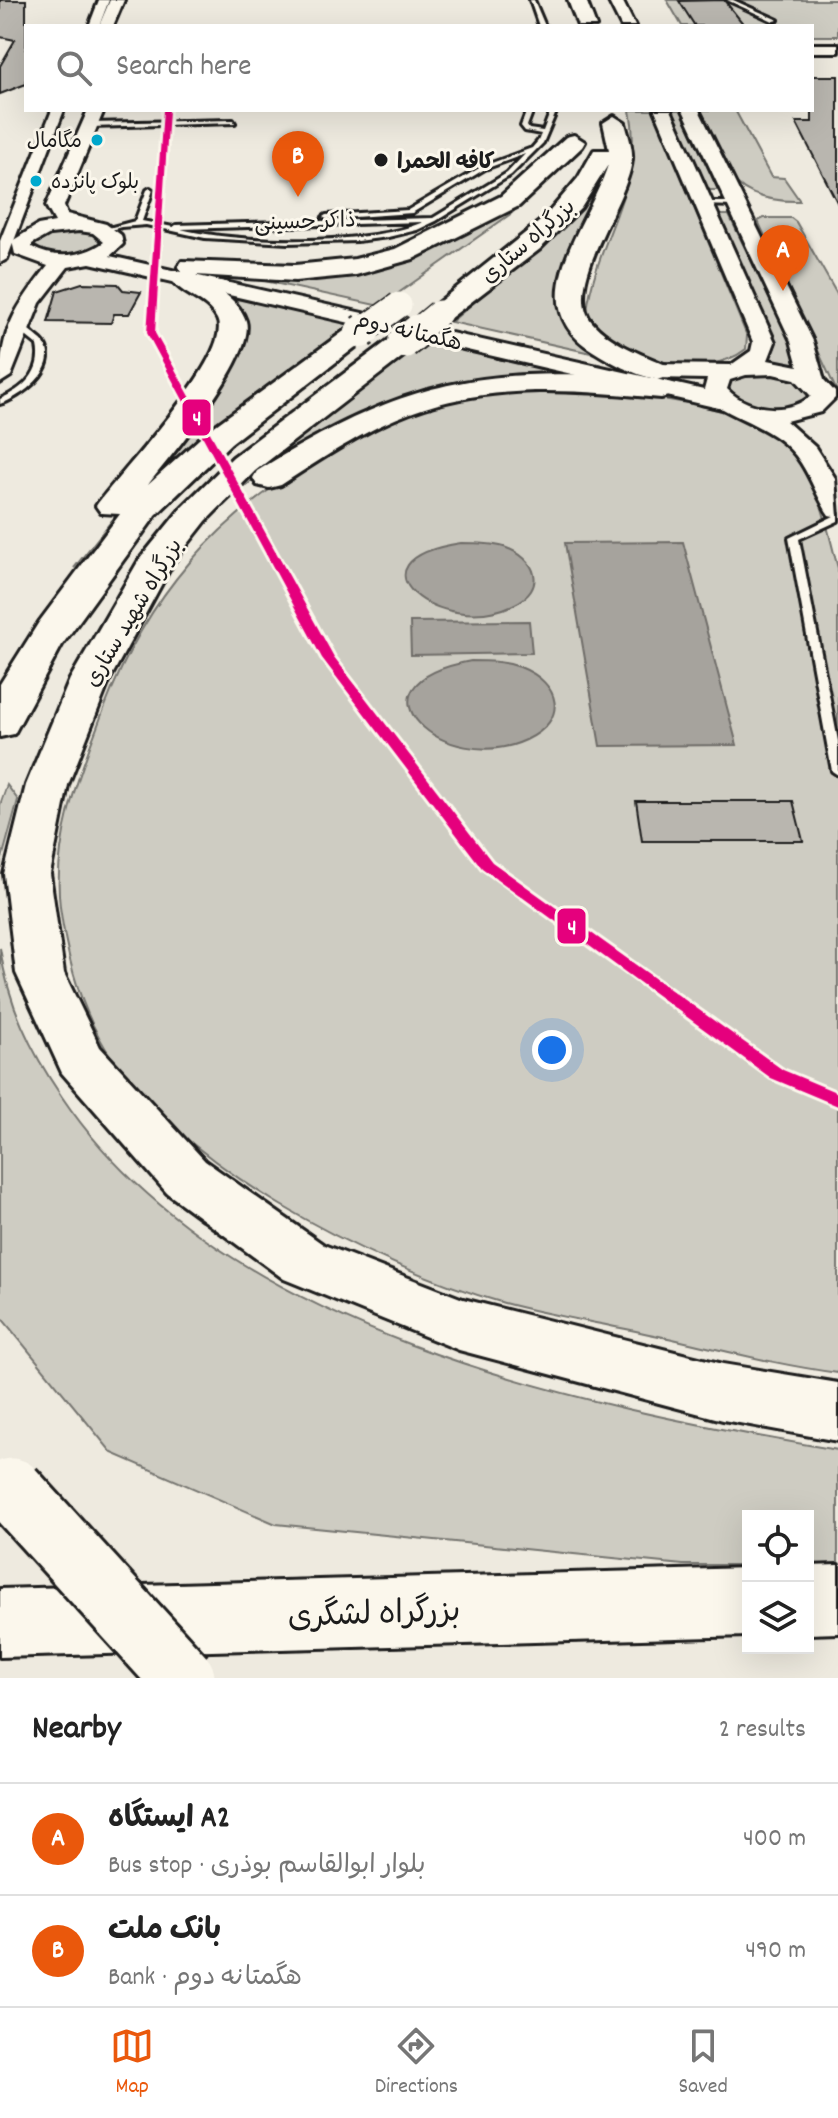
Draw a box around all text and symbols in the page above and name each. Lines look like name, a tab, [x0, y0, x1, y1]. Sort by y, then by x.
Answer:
search box	[24, 24, 814, 112]
icon: search	[52, 46, 96, 90]
text: Search here	[116, 47, 252, 90]
place label: مگامال	[27, 129, 82, 157]
pin: B	[272, 131, 324, 197]
marker: مگامال	[89, 132, 105, 148]
place label: کافه الحمرا	[397, 148, 495, 179]
marker: کافه الحمرا	[372, 151, 390, 169]
place label: بلوک پانزده	[51, 170, 139, 198]
marker: بلوک پانزده	[28, 173, 44, 189]
street label: بزرگراه ستاری	[475, 193, 583, 292]
street label: ذاکر حسینی	[254, 206, 356, 241]
pin: A	[757, 225, 809, 291]
street label: هگمتانه دوم	[352, 306, 465, 361]
line badge: 4	[181, 398, 212, 437]
text: 4	[192, 405, 202, 436]
street label: بزرگراه شهید ستاری	[78, 534, 192, 694]
line badge: 4	[556, 907, 587, 945]
text: 4	[567, 914, 577, 945]
your location	[532, 1030, 572, 1070]
map controls	[742, 1510, 814, 1654]
button: locate	[742, 1510, 814, 1582]
button: layers	[742, 1582, 814, 1654]
street label: بزرگراه لشگری	[287, 1591, 461, 1643]
text: Nearby	[32, 1706, 121, 1755]
text: 2 results	[719, 1712, 806, 1749]
text: ایستگاه A2	[108, 1799, 230, 1842]
text: A	[51, 1821, 65, 1858]
text: 400 m	[743, 1821, 806, 1858]
text: Bus stop · بلوار ابوالقاسم بوذری	[108, 1848, 426, 1885]
text: بانک ملت	[108, 1911, 221, 1954]
text: B	[52, 1933, 64, 1970]
text: 490 m	[745, 1933, 806, 1970]
text: Bank · هگمتانه دوم	[108, 1960, 302, 1997]
tab: Map	[110, 2024, 154, 2103]
tab: Directions	[375, 2024, 458, 2103]
tab: Saved	[679, 2024, 728, 2103]

